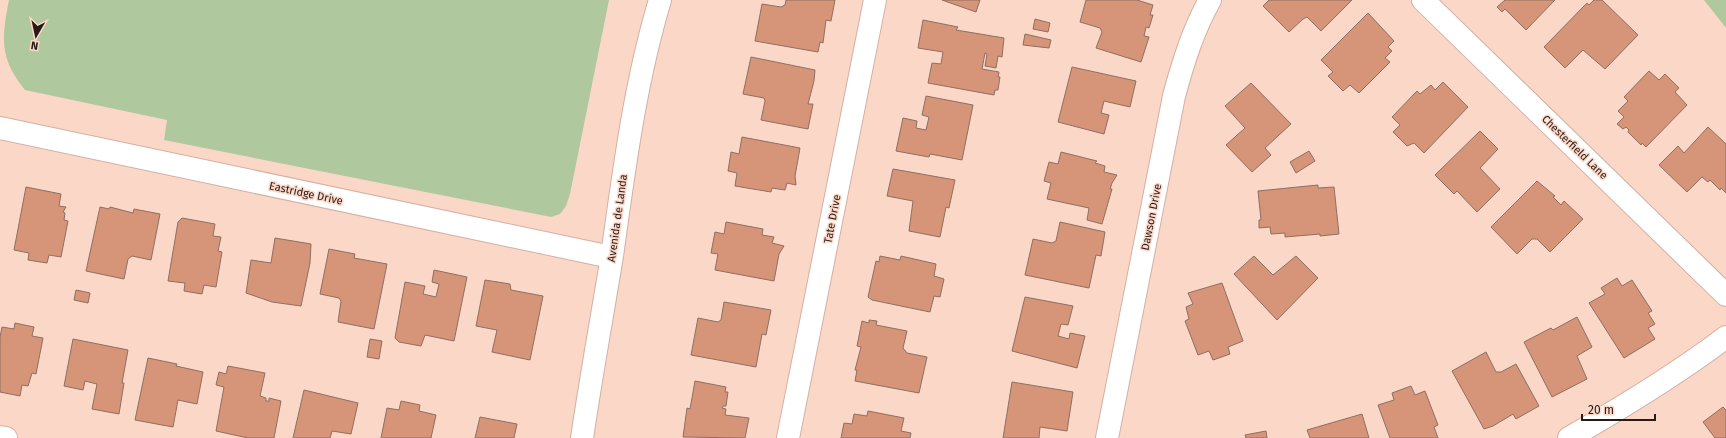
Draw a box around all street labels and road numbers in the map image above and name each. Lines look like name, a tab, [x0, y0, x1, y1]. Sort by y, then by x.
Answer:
street label: Chesterfield Lane	[1539, 113, 1610, 182]
street label: Avenida de Landa	[605, 173, 630, 263]
street label: Eastridge Drive	[268, 179, 344, 208]
street label: Dawson Drive	[1139, 183, 1164, 251]
street label: Tate Drive	[821, 193, 844, 245]

